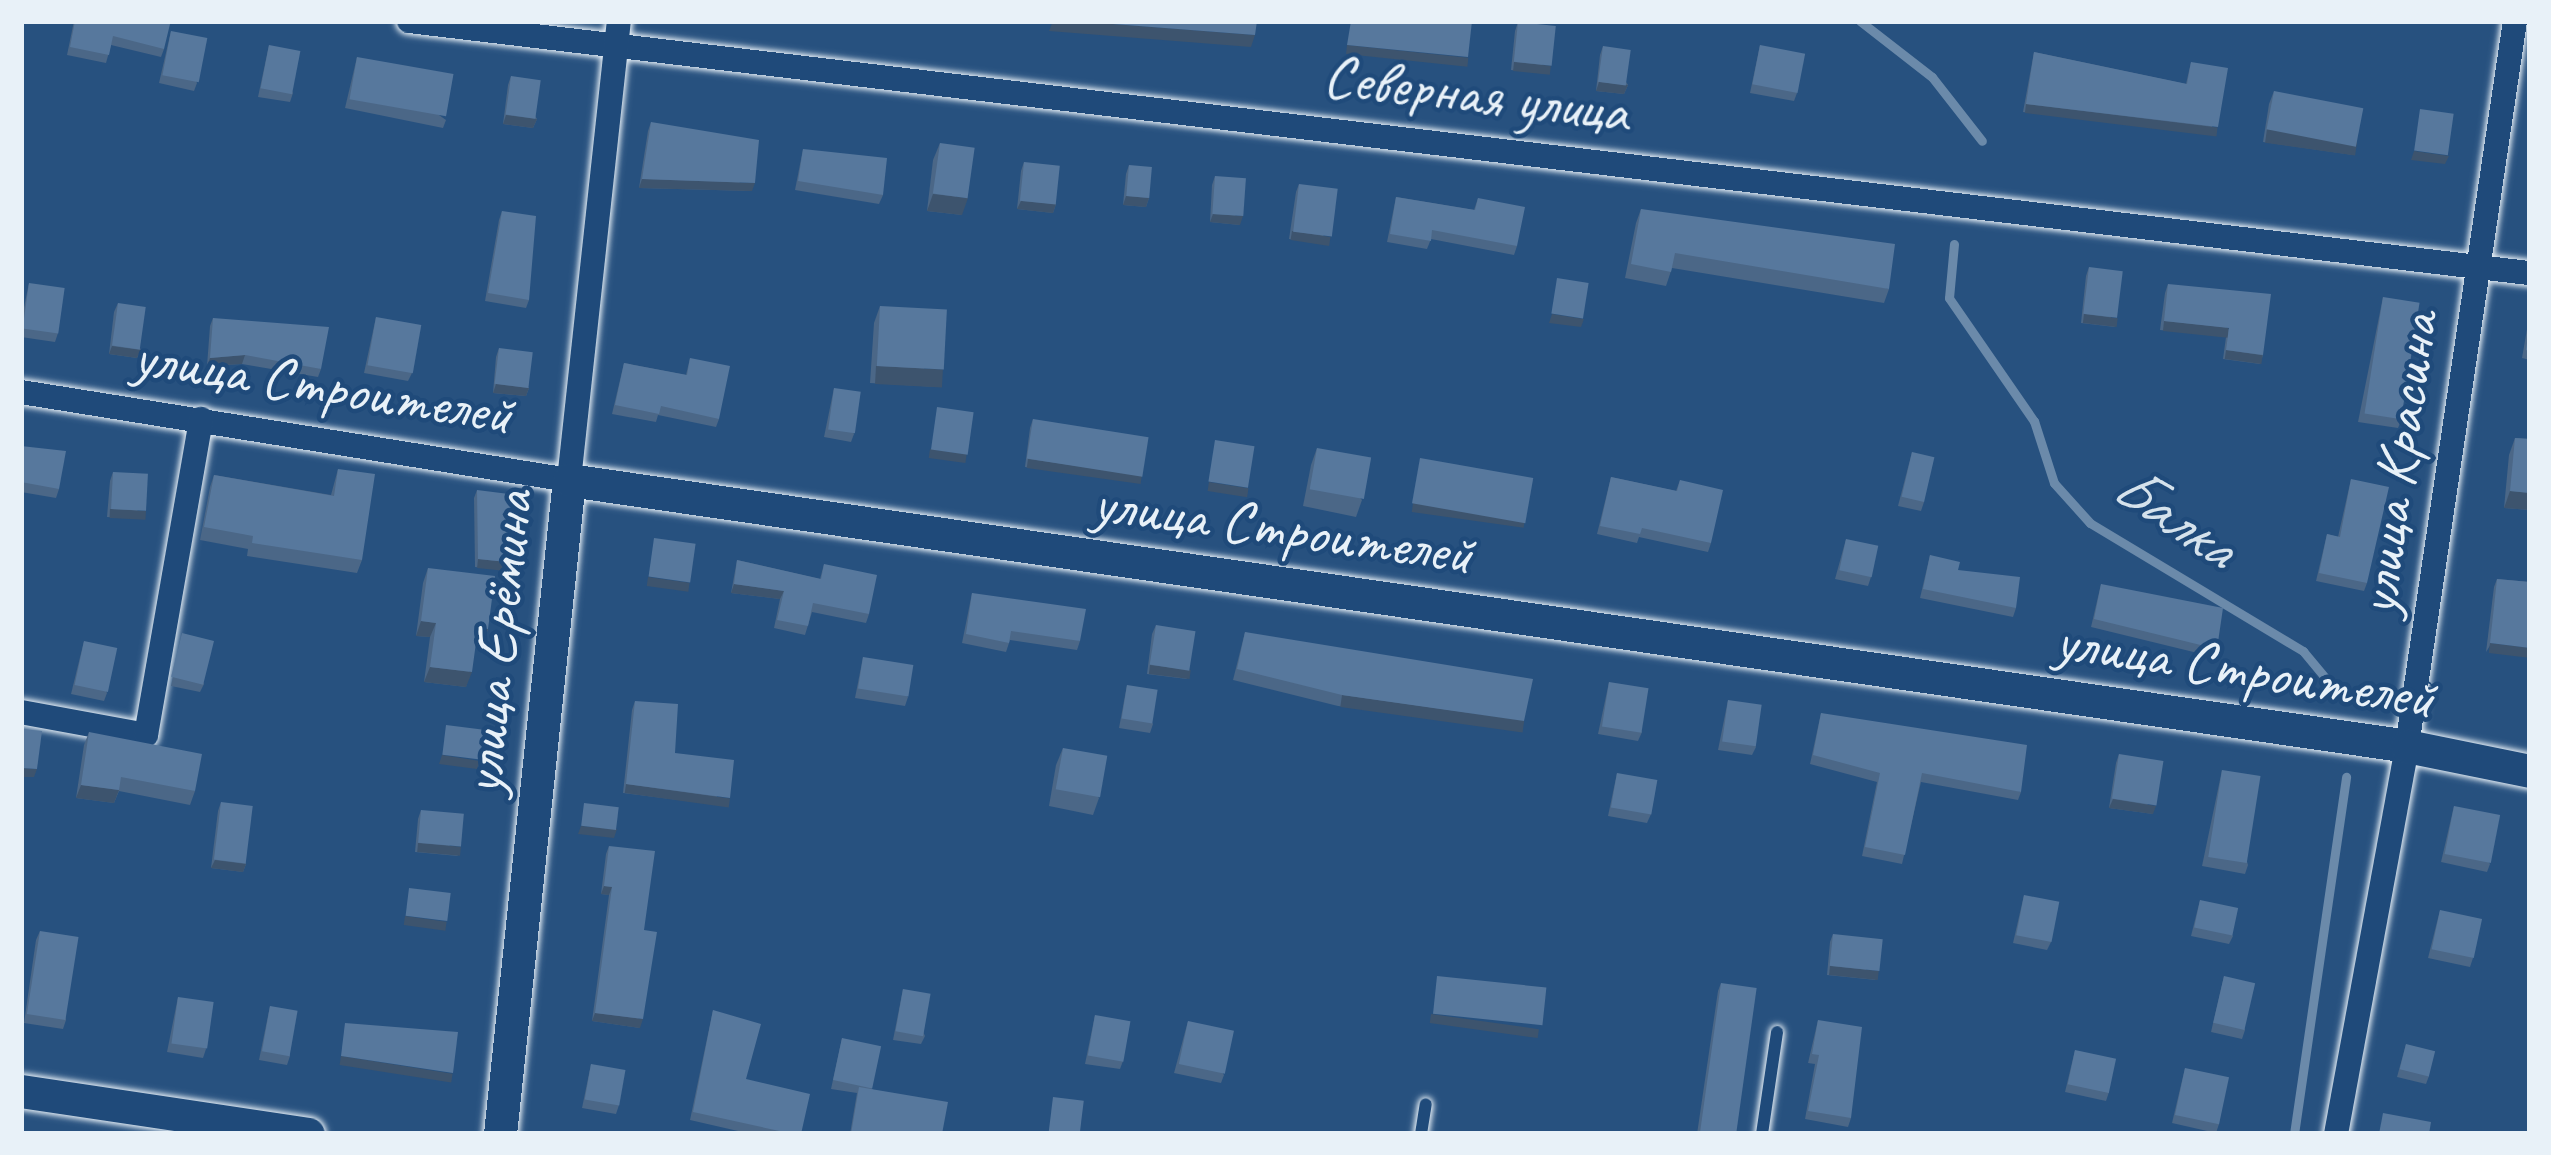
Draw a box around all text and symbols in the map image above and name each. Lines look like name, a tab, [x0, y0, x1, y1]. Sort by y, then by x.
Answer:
street label: Северная улица	[1318, 39, 1634, 149]
street label: улица Красина	[2340, 307, 2454, 621]
street label: улица Строителей	[131, 320, 515, 450]
water label: Балка	[2098, 448, 2250, 584]
street label: улица Строителей	[1091, 466, 1475, 590]
street label: улица Ерёмина	[445, 488, 549, 798]
street label: улица Строителей	[2053, 604, 2437, 734]

